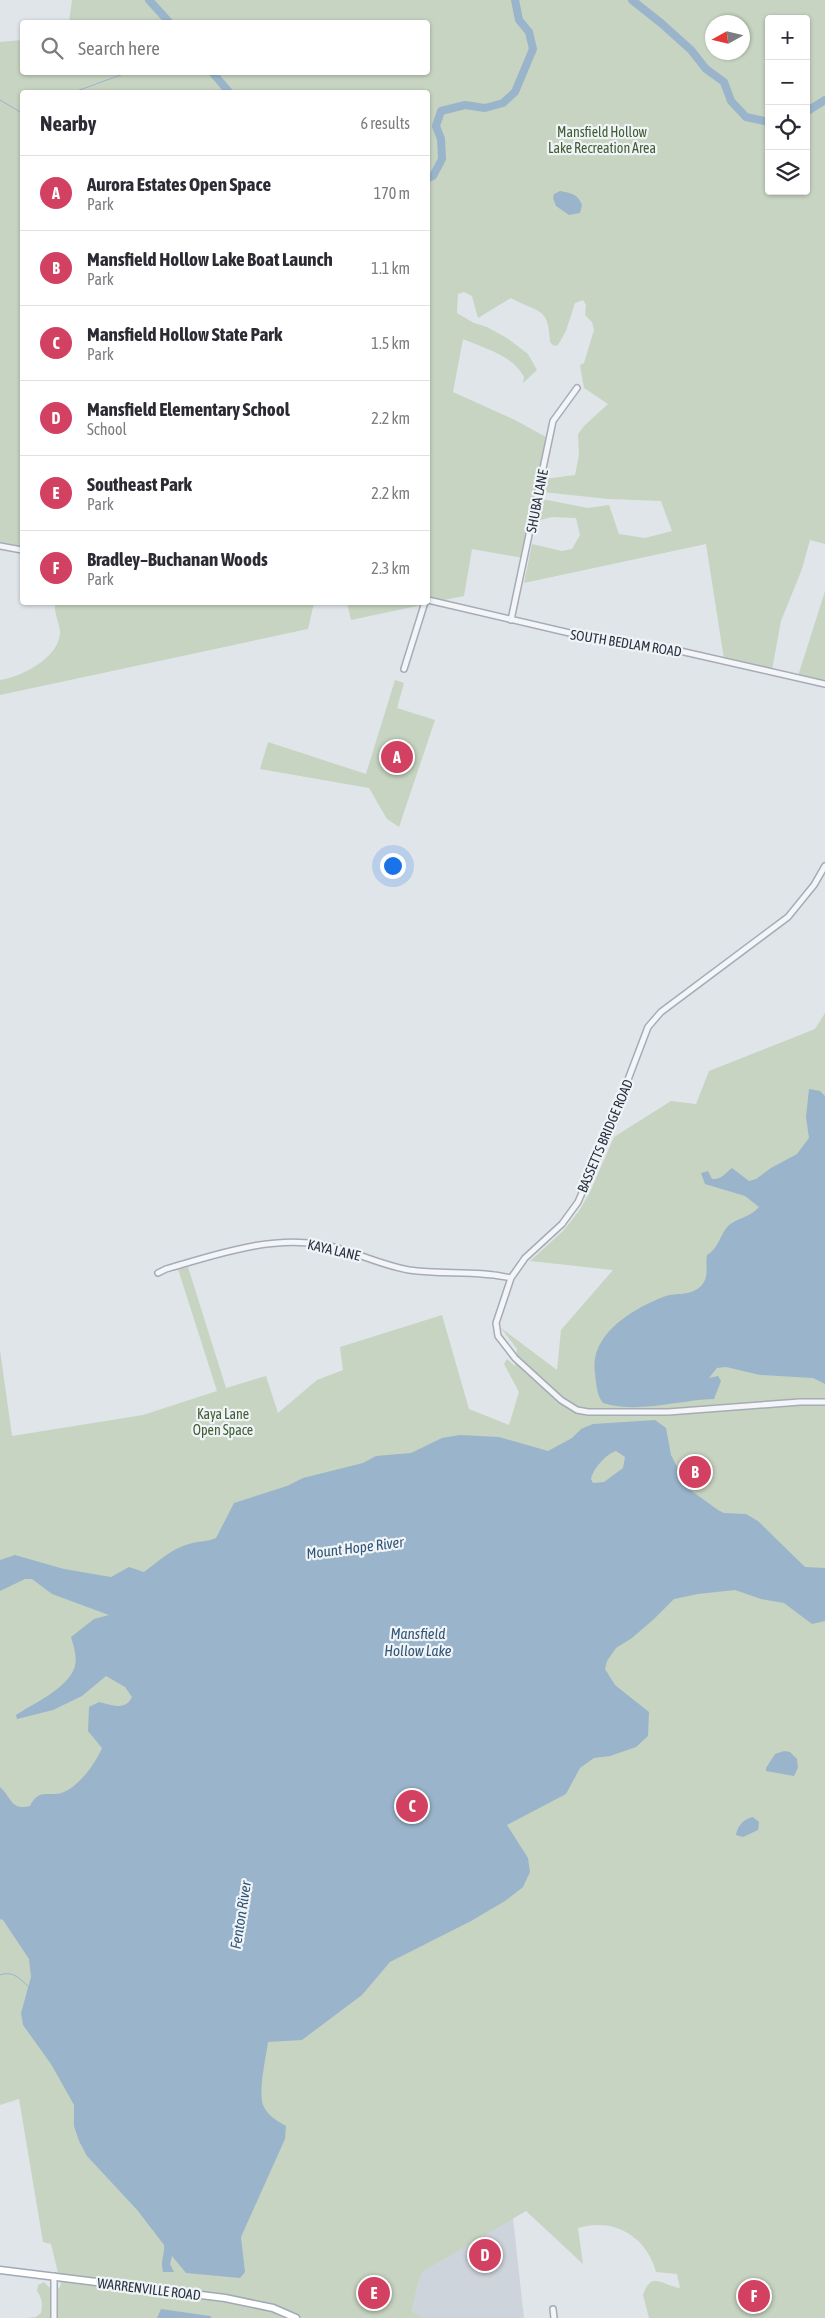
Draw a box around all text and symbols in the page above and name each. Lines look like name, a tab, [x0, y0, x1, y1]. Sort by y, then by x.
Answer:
north arrow	[705, 15, 750, 60]
map controls	[765, 15, 810, 195]
button: +	[765, 15, 810, 60]
search box	[20, 20, 430, 75]
icon: search	[38, 34, 66, 62]
text: Search here	[78, 37, 160, 59]
button: −	[765, 60, 810, 105]
button: locate	[765, 105, 810, 150]
text: Nearby	[40, 111, 96, 135]
text: 6 results	[360, 114, 410, 132]
park label: Mansfield Hollow Lake Recreation Area	[548, 124, 656, 156]
button: layers	[765, 150, 810, 195]
text: Aurora Estates Open Space	[87, 173, 271, 195]
text: A	[52, 184, 60, 202]
text: 170 m	[374, 184, 410, 202]
text: Park	[87, 195, 114, 213]
text: Mansfield Hollow Lake Boat Launch	[87, 248, 333, 270]
text: B	[52, 259, 60, 277]
text: 1.1 km	[371, 259, 410, 277]
text: Park	[87, 270, 114, 288]
text: Mansfield Hollow State Park	[87, 323, 282, 345]
text: C	[52, 334, 60, 352]
text: 1.5 km	[371, 334, 410, 352]
text: Park	[87, 345, 114, 363]
text: Mansfield Elementary School	[87, 398, 290, 420]
text: D	[52, 409, 60, 427]
text: 2.2 km	[371, 409, 410, 427]
text: School	[87, 420, 127, 438]
street label: SHUBA LANE	[523, 468, 551, 534]
text: Southeast Park	[87, 473, 192, 495]
text: E	[53, 484, 59, 502]
text: 2.2 km	[371, 484, 410, 502]
text: Park	[87, 495, 114, 513]
text: Bradley–Buchanan Woods	[87, 548, 268, 570]
text: F	[53, 559, 59, 577]
text: 2.3 km	[371, 559, 410, 577]
text: Park	[87, 570, 114, 588]
street label: SOUTH BEDLAM ROAD	[569, 626, 683, 660]
pin: A	[381, 738, 413, 776]
your location	[380, 853, 406, 879]
street label: BASSETTS BRIDGE ROAD	[574, 1077, 636, 1195]
street label: KAYA LANE	[306, 1236, 362, 1264]
park label: Kaya Lane Open Space	[193, 1406, 253, 1438]
pin: B	[679, 1453, 711, 1491]
water label: Mount Hope River	[305, 1533, 405, 1562]
water label: Mansfield Hollow Lake	[384, 1625, 452, 1659]
pin: C	[396, 1787, 428, 1825]
water label: Fenton River	[227, 1879, 254, 1950]
pin: D	[469, 2236, 501, 2274]
pin: E	[358, 2274, 390, 2312]
street label: WARRENVILLE ROAD	[96, 2275, 202, 2303]
pin: F	[738, 2277, 770, 2315]

